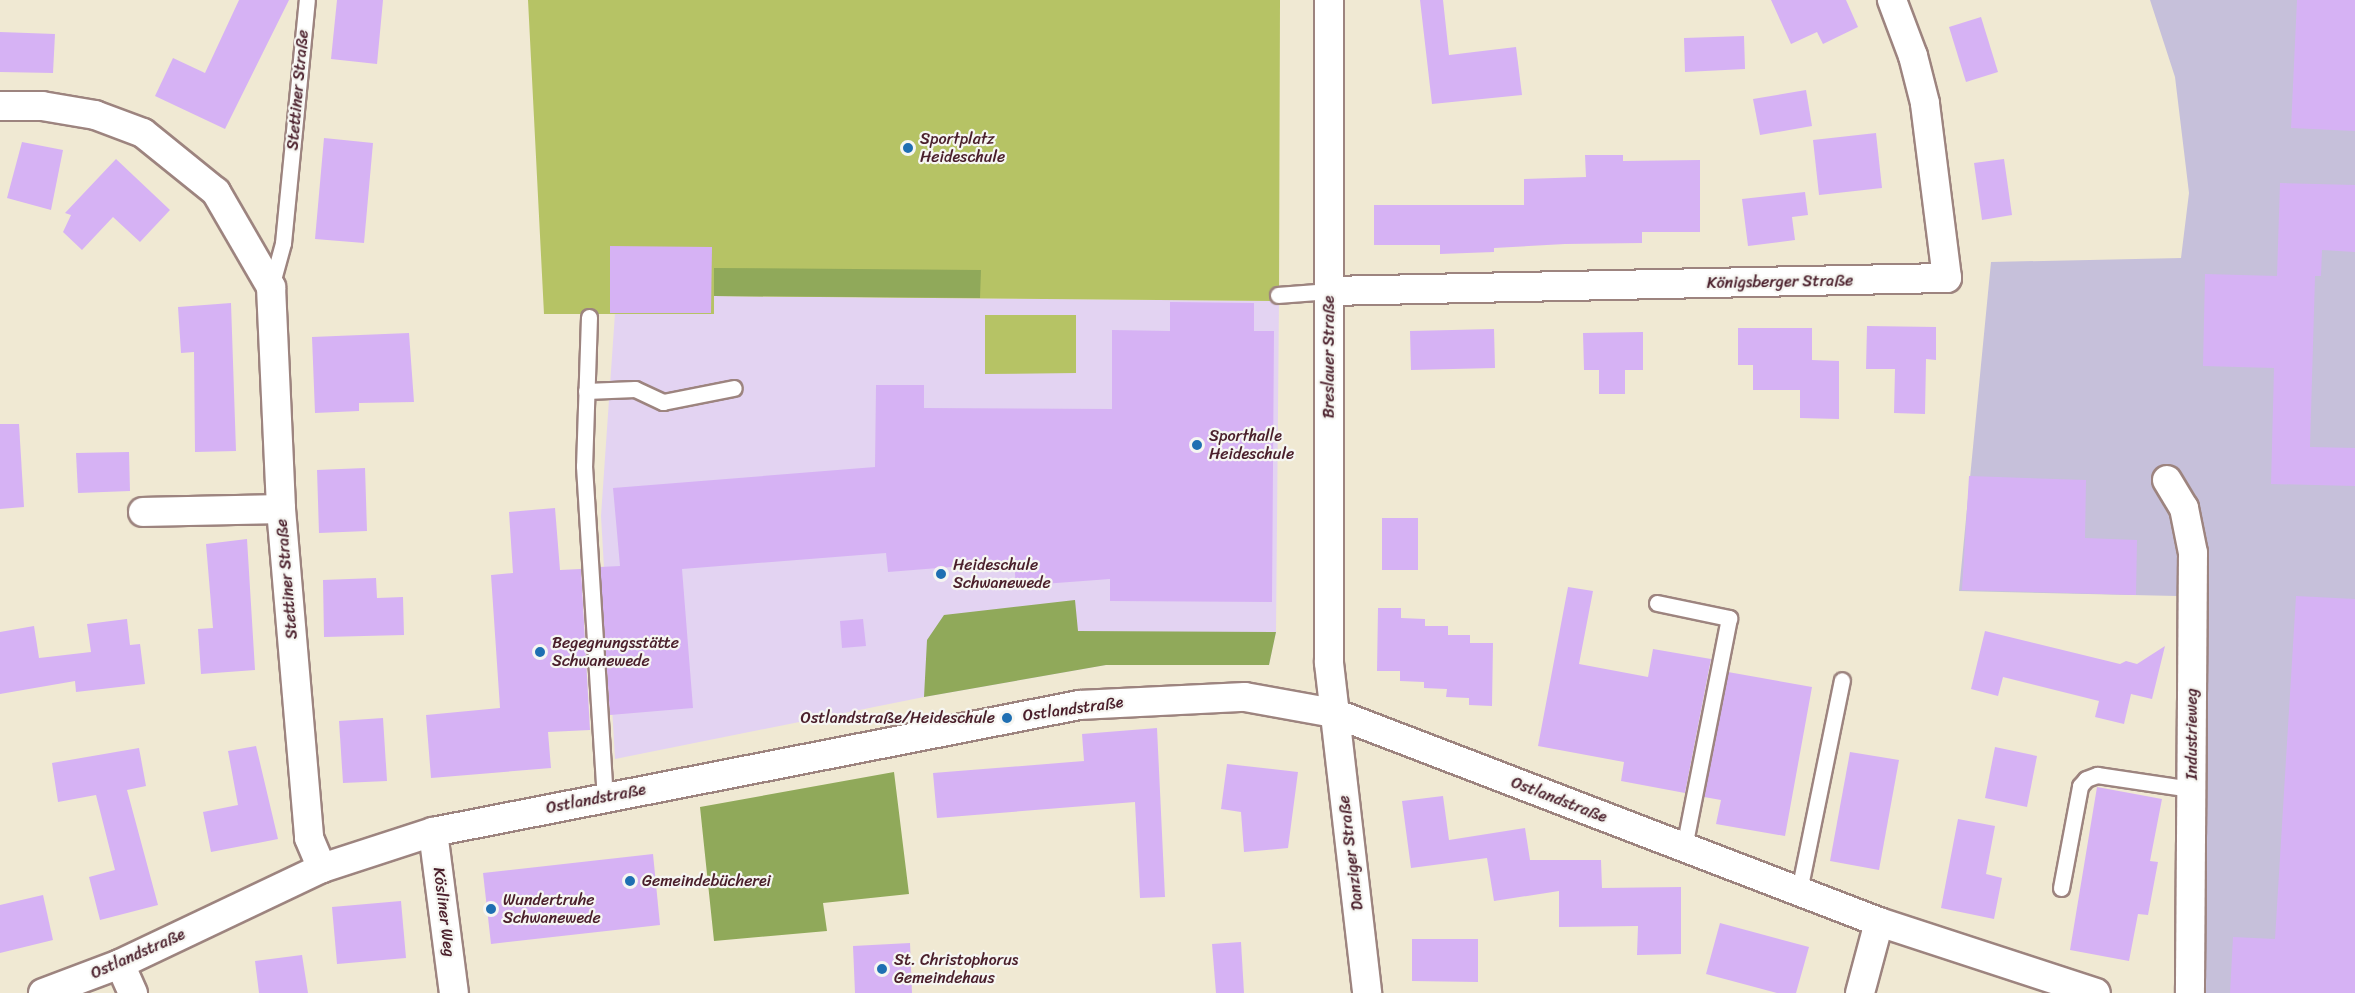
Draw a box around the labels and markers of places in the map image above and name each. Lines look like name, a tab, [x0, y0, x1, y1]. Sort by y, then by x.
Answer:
place label: Sportplatz Heideschule	[920, 129, 1005, 167]
marker: Sportplatz Heideschule	[901, 141, 915, 155]
place label: Sporthalle Heideschule	[1209, 426, 1294, 464]
marker: Sporthalle Heideschule	[1190, 438, 1204, 452]
place label: Heideschule Schwanewede	[953, 555, 1051, 593]
marker: Heideschule Schwanewede	[934, 567, 948, 581]
place label: Begegnungsstätte Schwanewede	[552, 633, 679, 671]
marker: Begegnungsstätte Schwanewede	[533, 645, 547, 659]
place label: Ostlandstraße/Heideschule	[801, 708, 995, 728]
marker: Ostlandstraße/Heideschule	[1000, 711, 1014, 725]
place label: Gemeindebücherei	[642, 871, 771, 891]
marker: Gemeindebücherei	[623, 874, 637, 888]
place label: Wundertruhe Schwanewede	[503, 890, 601, 928]
marker: Wundertruhe Schwanewede	[484, 902, 498, 916]
place label: St. Christophorus Gemeindehaus	[894, 950, 1018, 988]
marker: St. Christophorus Gemeindehaus	[875, 962, 889, 976]

